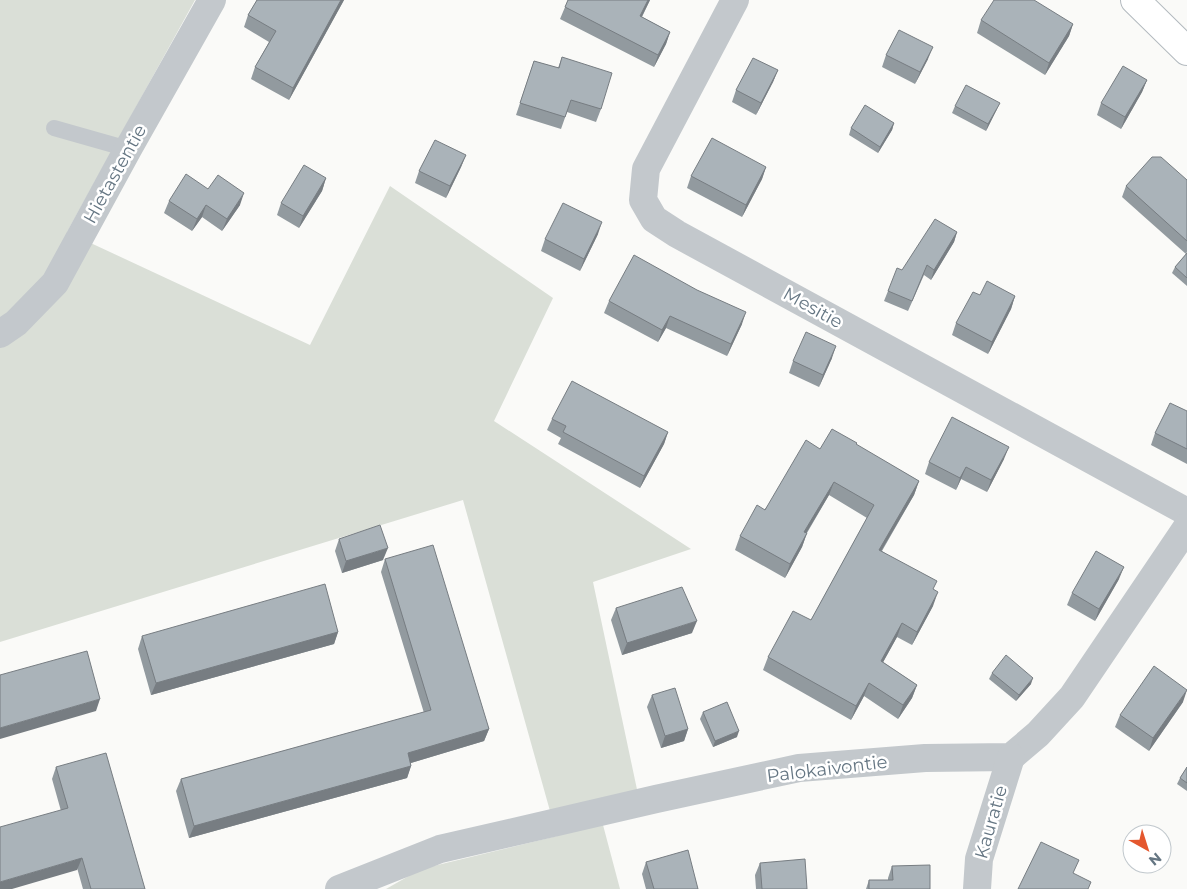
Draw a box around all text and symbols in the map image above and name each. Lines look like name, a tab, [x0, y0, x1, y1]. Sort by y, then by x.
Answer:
street label: Hietastentie	[79, 121, 151, 227]
street label: Mesitie	[779, 283, 847, 333]
street label: Palokaivontie	[765, 751, 889, 787]
street label: Kauratie	[970, 783, 1012, 861]
north arrow	[1122, 824, 1172, 874]
text: N	[1145, 849, 1165, 870]

